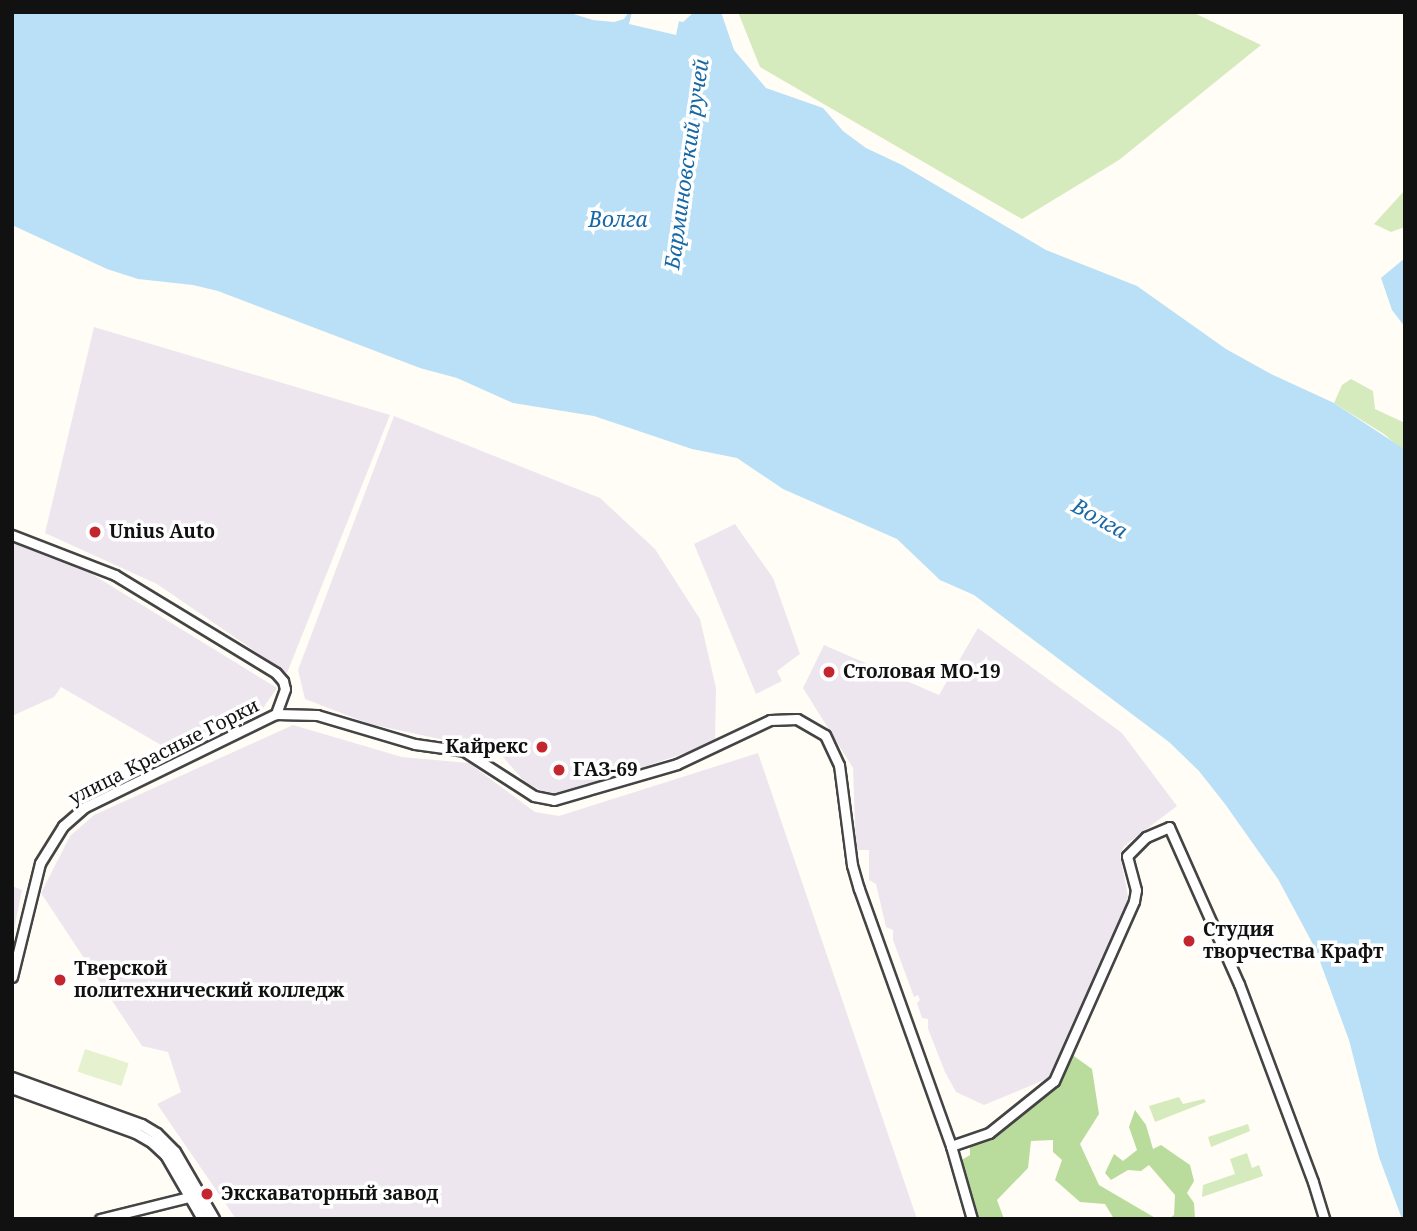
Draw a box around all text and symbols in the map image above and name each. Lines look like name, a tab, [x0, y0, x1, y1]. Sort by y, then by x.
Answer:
water label: Барминовский ручей	[659, 57, 713, 271]
water label: Волга	[588, 206, 648, 232]
water label: Волга	[1068, 493, 1132, 543]
place label: Unius Auto	[109, 521, 215, 543]
marker: Unius Auto	[87, 524, 103, 540]
place label: Столовая МО-19	[843, 661, 1001, 683]
marker: Столовая МО-19	[821, 664, 837, 680]
street label: улица Красные Горки	[65, 694, 263, 810]
place label: Кайрекс	[445, 736, 528, 758]
marker: Кайрекс	[534, 739, 550, 755]
place label: ГАЗ-69	[573, 759, 638, 781]
marker: ГАЗ-69	[551, 762, 567, 778]
place label: Студия творчества Крафт	[1203, 919, 1384, 963]
marker: Студия творчества Крафт	[1181, 933, 1197, 949]
place label: Тверской политехнический колледж	[74, 958, 344, 1002]
marker: Тверской политехнический колледж	[52, 972, 68, 988]
place label: Экскаваторный завод	[221, 1183, 438, 1205]
marker: Экскаваторный завод	[199, 1186, 215, 1202]

